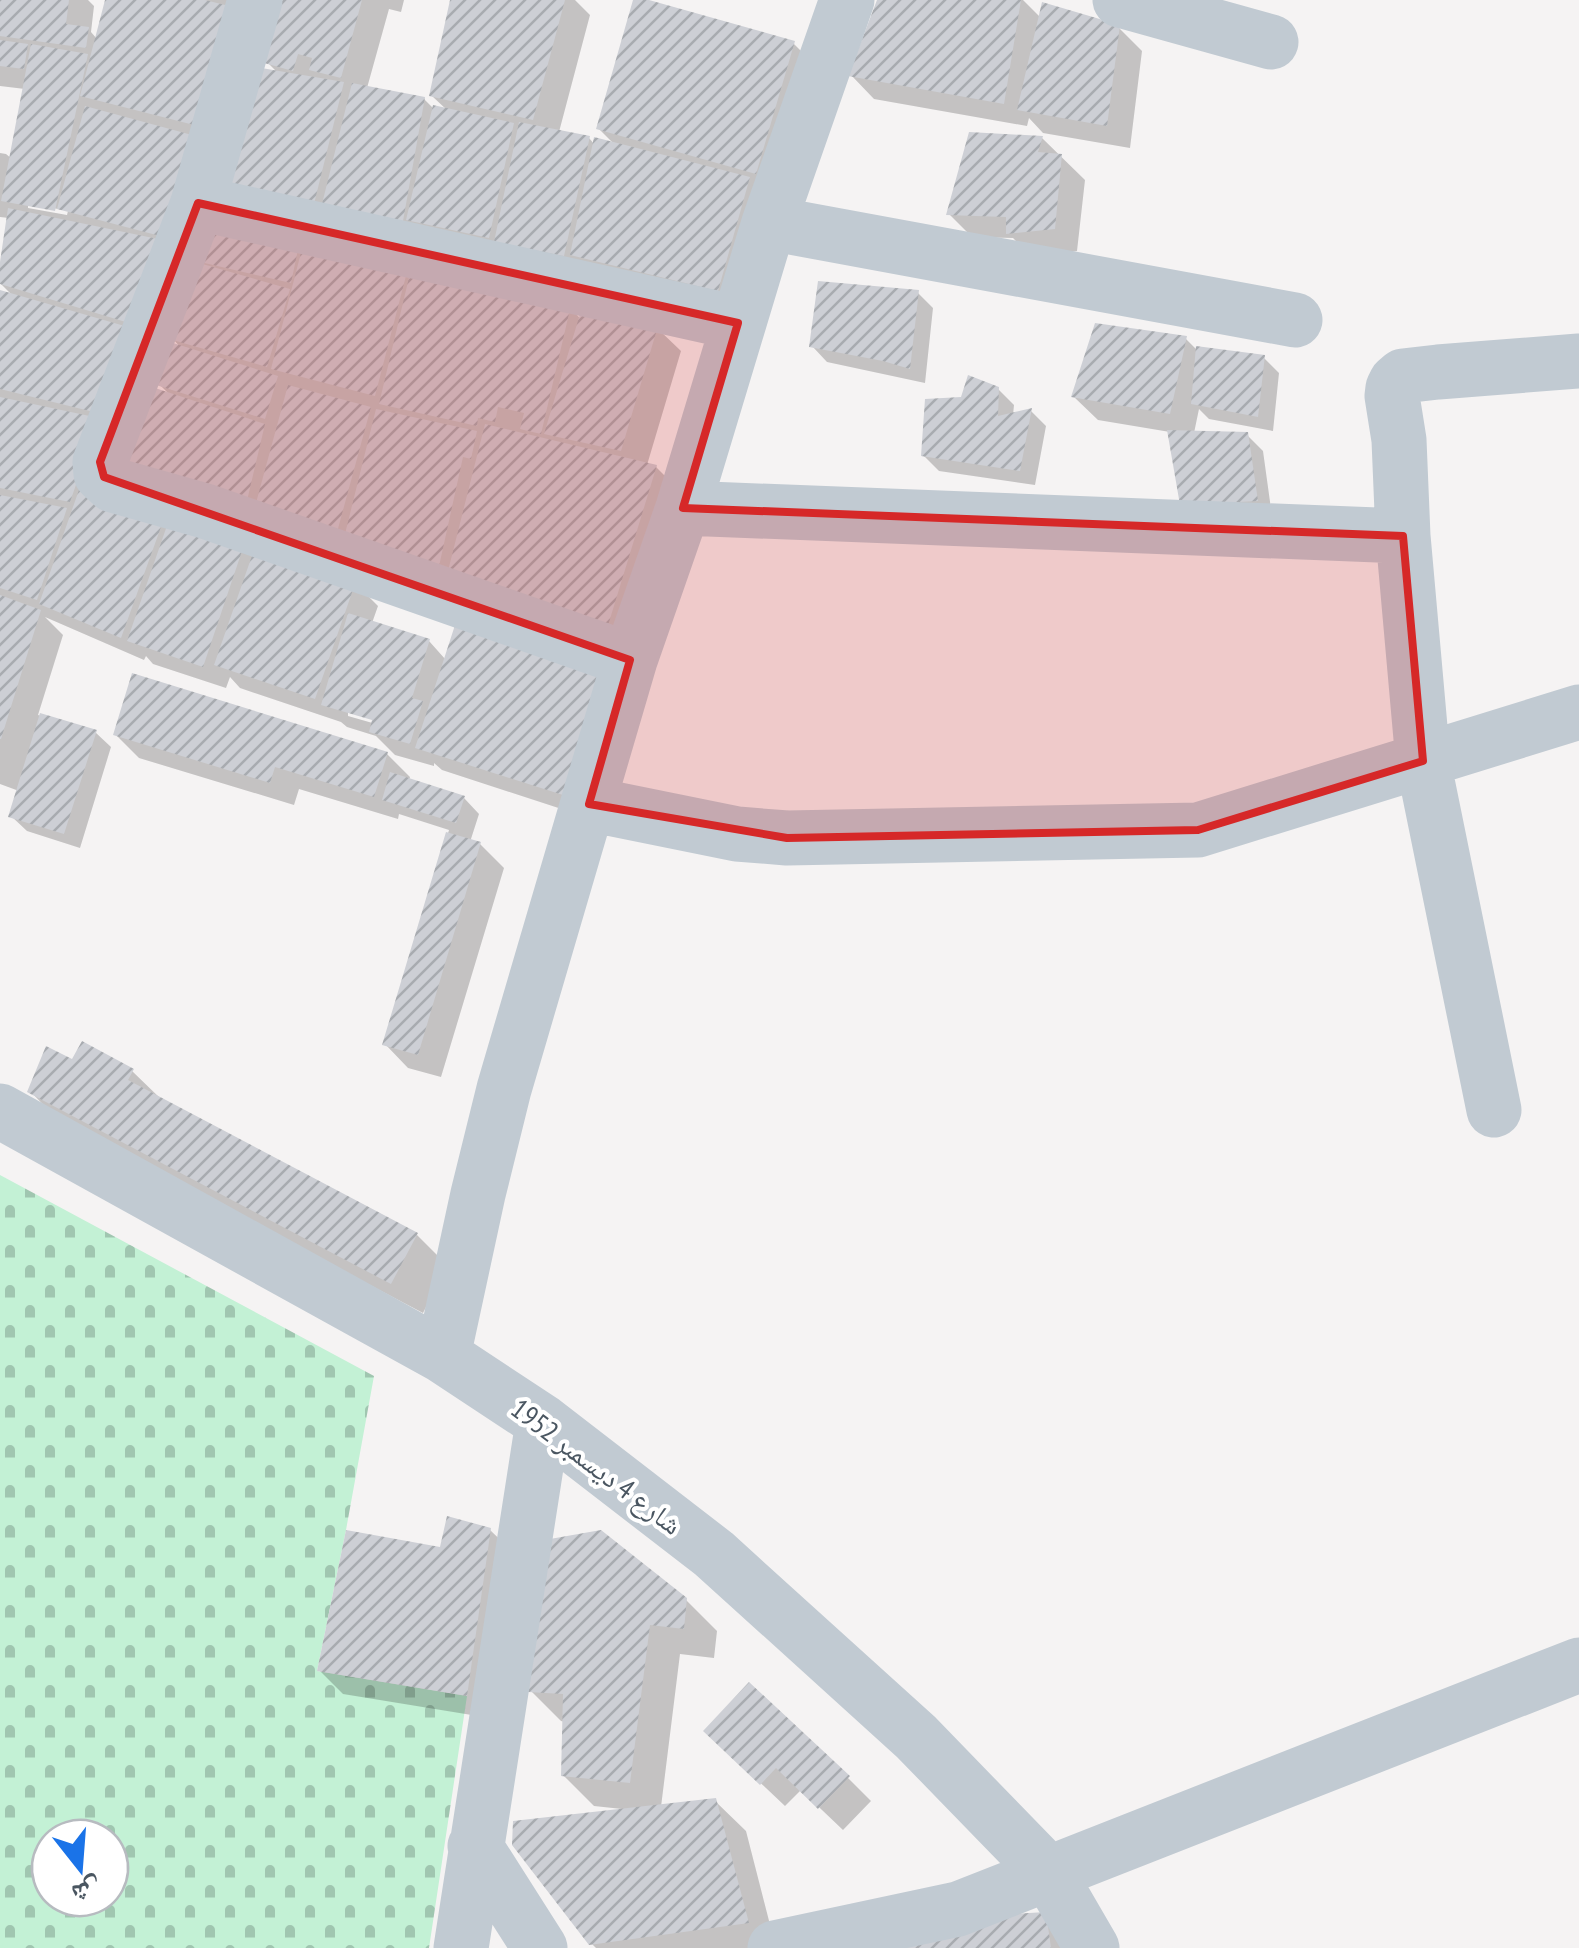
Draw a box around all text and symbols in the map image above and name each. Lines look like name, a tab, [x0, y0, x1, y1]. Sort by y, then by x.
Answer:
street label: شارع 4 ديسمبر 1952	[504, 1390, 690, 1542]
north arrow	[30, 1818, 130, 1918]
text: ش	[68, 1870, 107, 1914]

